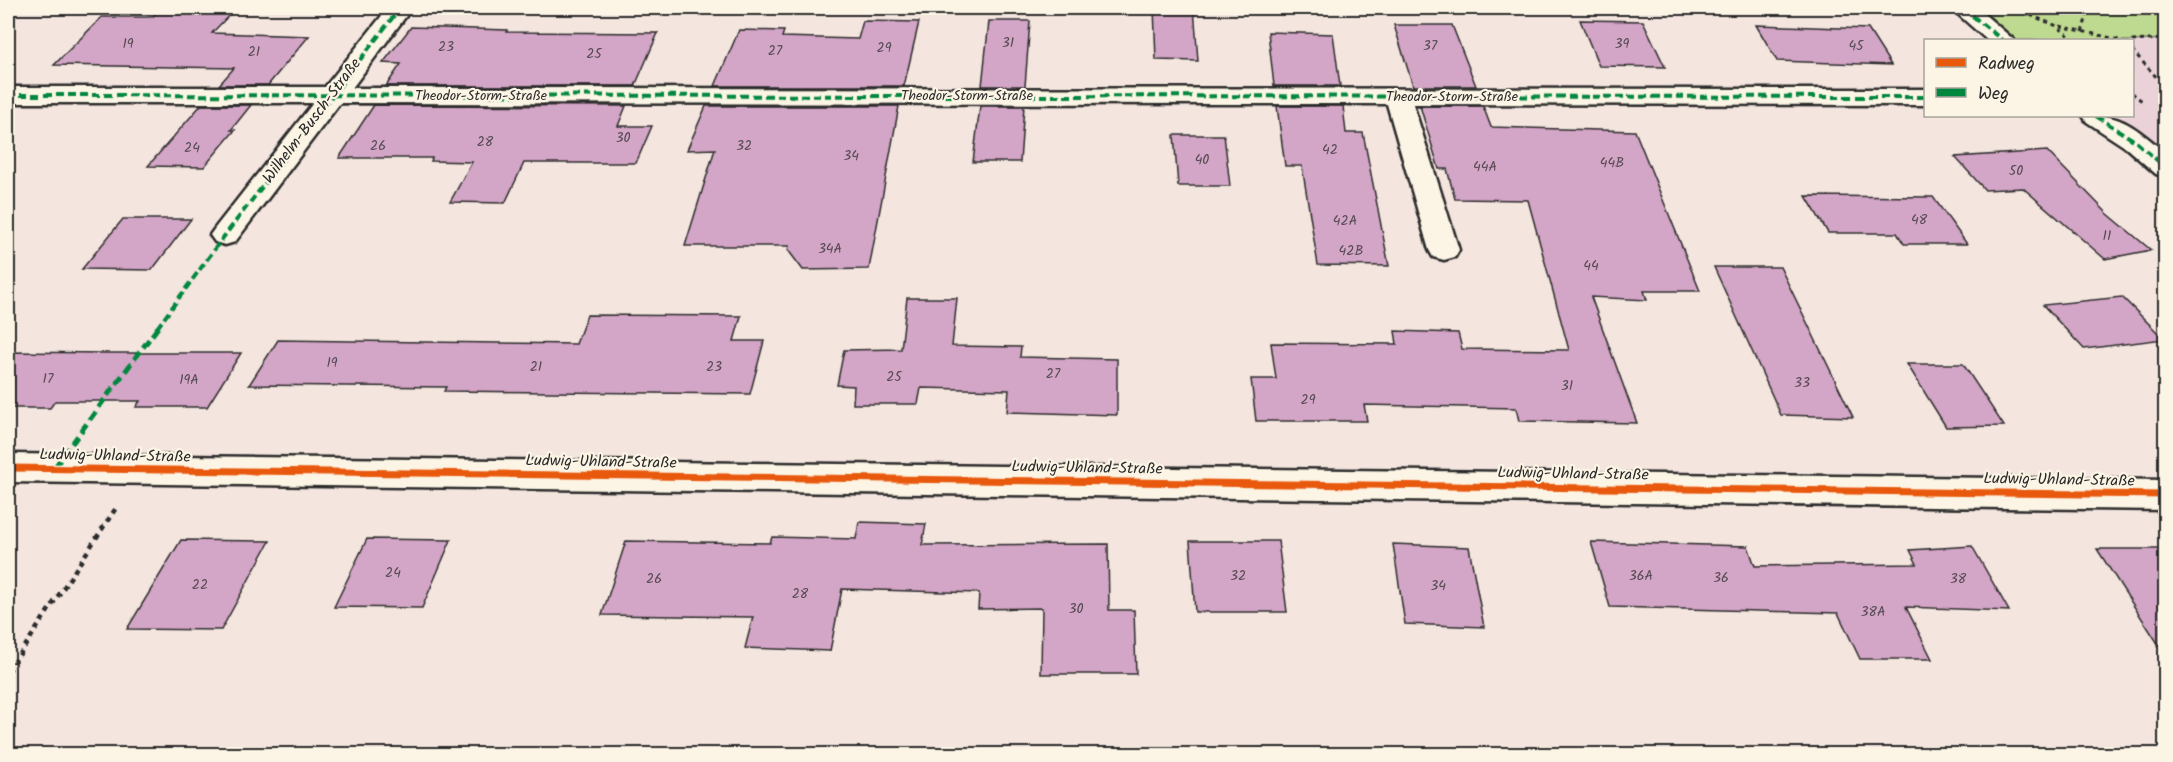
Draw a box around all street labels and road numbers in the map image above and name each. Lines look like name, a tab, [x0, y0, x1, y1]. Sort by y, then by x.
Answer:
street label: Wilhelm-Busch-Straße	[256, 53, 368, 189]
street label: Theodor-Storm-Straße	[415, 85, 548, 107]
street label: Theodor-Storm-Straße	[901, 85, 1034, 107]
street label: Theodor-Storm-Straße	[1386, 86, 1519, 108]
street label: Ludwig-Uhland-Straße	[39, 442, 191, 470]
street label: Ludwig-Uhland-Straße	[525, 448, 677, 476]
street label: Ludwig-Uhland-Straße	[1011, 454, 1163, 482]
street label: Ludwig-Uhland-Straße	[1497, 460, 1649, 488]
street label: Ludwig-Uhland-Straße	[1983, 466, 2135, 494]

